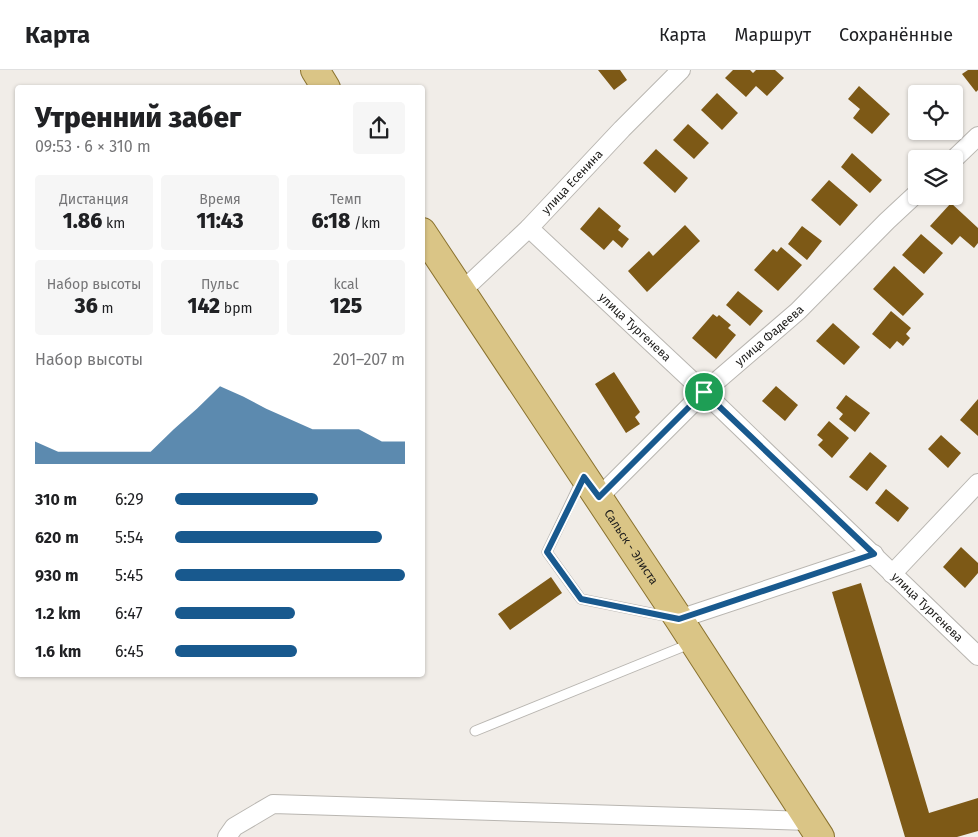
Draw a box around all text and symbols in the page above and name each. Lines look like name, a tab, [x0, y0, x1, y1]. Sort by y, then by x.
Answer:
text: Карта	[25, 21, 90, 49]
text: Карта	[659, 24, 707, 46]
text: Маршрут	[735, 24, 811, 46]
text: Сохранённые	[839, 24, 953, 46]
map controls	[908, 85, 963, 205]
button: locate	[908, 85, 963, 140]
text: Утренний забег	[35, 101, 241, 134]
button: share	[353, 102, 405, 154]
text: 09:53 · 6 × 310 m	[35, 137, 151, 156]
street label: улица Есенина	[539, 147, 606, 217]
button: layers	[908, 150, 963, 205]
text: Дистанция	[59, 191, 129, 208]
text: Время	[199, 191, 241, 208]
text: Темп	[330, 191, 362, 208]
text: 1.86	[63, 208, 102, 234]
text: 11:43	[196, 208, 244, 234]
text: 6:18	[312, 208, 350, 234]
text: km	[102, 215, 125, 232]
text: /km	[350, 215, 380, 232]
text: Набор высоты	[47, 276, 141, 293]
text: Пульс	[201, 276, 239, 293]
text: kcal	[333, 276, 359, 293]
street label: улица Тургенева	[596, 290, 674, 364]
text: 36	[75, 293, 98, 319]
text: 142	[188, 293, 220, 319]
text: 125	[330, 293, 362, 319]
text: m	[98, 300, 113, 317]
text: bpm	[220, 300, 252, 317]
street label: улица Фадеева	[732, 302, 807, 369]
text: Набор высоты	[35, 350, 143, 369]
text: 201–207 m	[333, 350, 405, 369]
pin	[683, 371, 725, 413]
icon: arrive	[690, 378, 718, 406]
text: 310 m	[35, 490, 77, 509]
text: 6:29	[115, 490, 144, 509]
street label: Сальск - Элиста	[601, 507, 661, 587]
text: 620 m	[35, 528, 79, 547]
text: 5:54	[115, 528, 143, 547]
text: 930 m	[35, 566, 79, 585]
text: 5:45	[115, 566, 143, 585]
street label: улица Тургенева	[889, 570, 966, 645]
text: 1.2 km	[35, 604, 81, 623]
text: 6:47	[115, 604, 143, 623]
text: 1.6 km	[35, 642, 81, 661]
text: 6:45	[115, 642, 144, 661]

